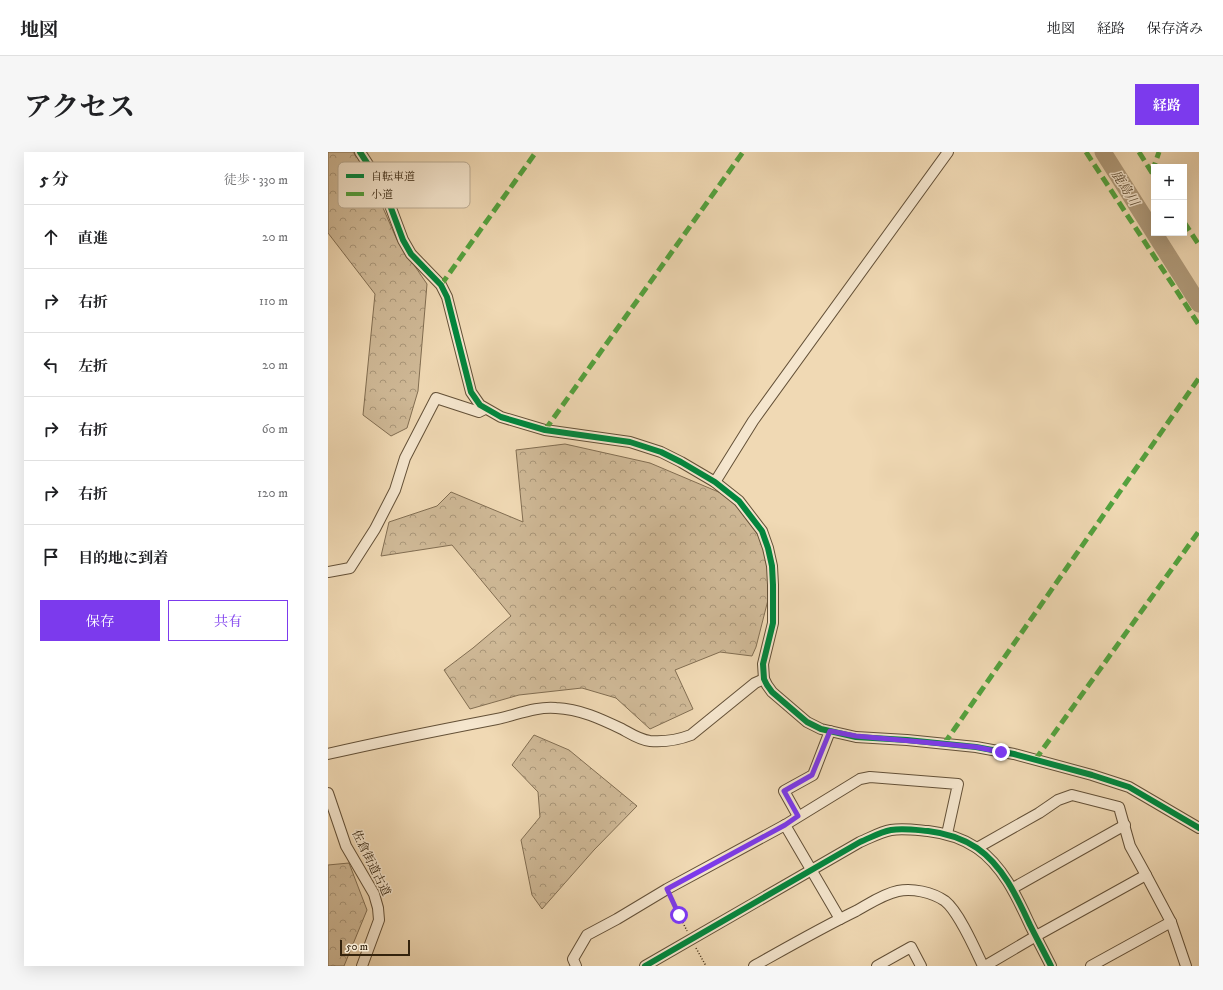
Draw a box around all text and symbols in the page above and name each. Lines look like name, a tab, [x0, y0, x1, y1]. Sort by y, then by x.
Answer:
text: 地図	[20, 19, 58, 42]
text: 地図	[1047, 20, 1075, 38]
text: 経路	[1097, 20, 1125, 38]
text: 保存済み	[1147, 20, 1203, 38]
button: 経路	[1135, 84, 1199, 125]
text: アクセス	[24, 90, 135, 125]
legend	[338, 162, 470, 208]
map controls	[1151, 164, 1187, 236]
button: +	[1151, 164, 1187, 200]
water label: 鹿島川	[1108, 167, 1143, 210]
text: 5 分	[40, 169, 69, 191]
text: 自転車道	[371, 170, 415, 184]
text: 徒歩 · 330 m	[224, 172, 288, 188]
text: 小道	[371, 188, 393, 202]
button: −	[1151, 200, 1187, 236]
icon: ahead	[40, 226, 62, 248]
text: 直進	[78, 229, 108, 248]
text: 20 m	[262, 229, 288, 245]
icon: right	[40, 290, 62, 312]
text: 右折	[78, 293, 108, 312]
text: 110 m	[259, 293, 288, 309]
icon: left	[40, 354, 62, 376]
text: 左折	[78, 357, 108, 376]
text: 20 m	[262, 357, 288, 373]
icon: right	[40, 418, 62, 440]
text: 右折	[78, 421, 108, 440]
text: 60 m	[262, 421, 288, 437]
icon: right	[40, 482, 62, 504]
text: 右折	[78, 485, 108, 504]
text: 120 m	[257, 485, 288, 501]
icon: arrive	[40, 546, 62, 568]
text: 目的地に到着	[78, 549, 168, 568]
button: 保存	[40, 600, 160, 641]
button: 共有	[168, 600, 288, 641]
route end	[992, 743, 1010, 761]
street label: 佐倉街道古道	[348, 827, 394, 899]
route start	[670, 906, 688, 924]
scale bar	[340, 938, 410, 957]
text: 50 m	[346, 940, 368, 954]

